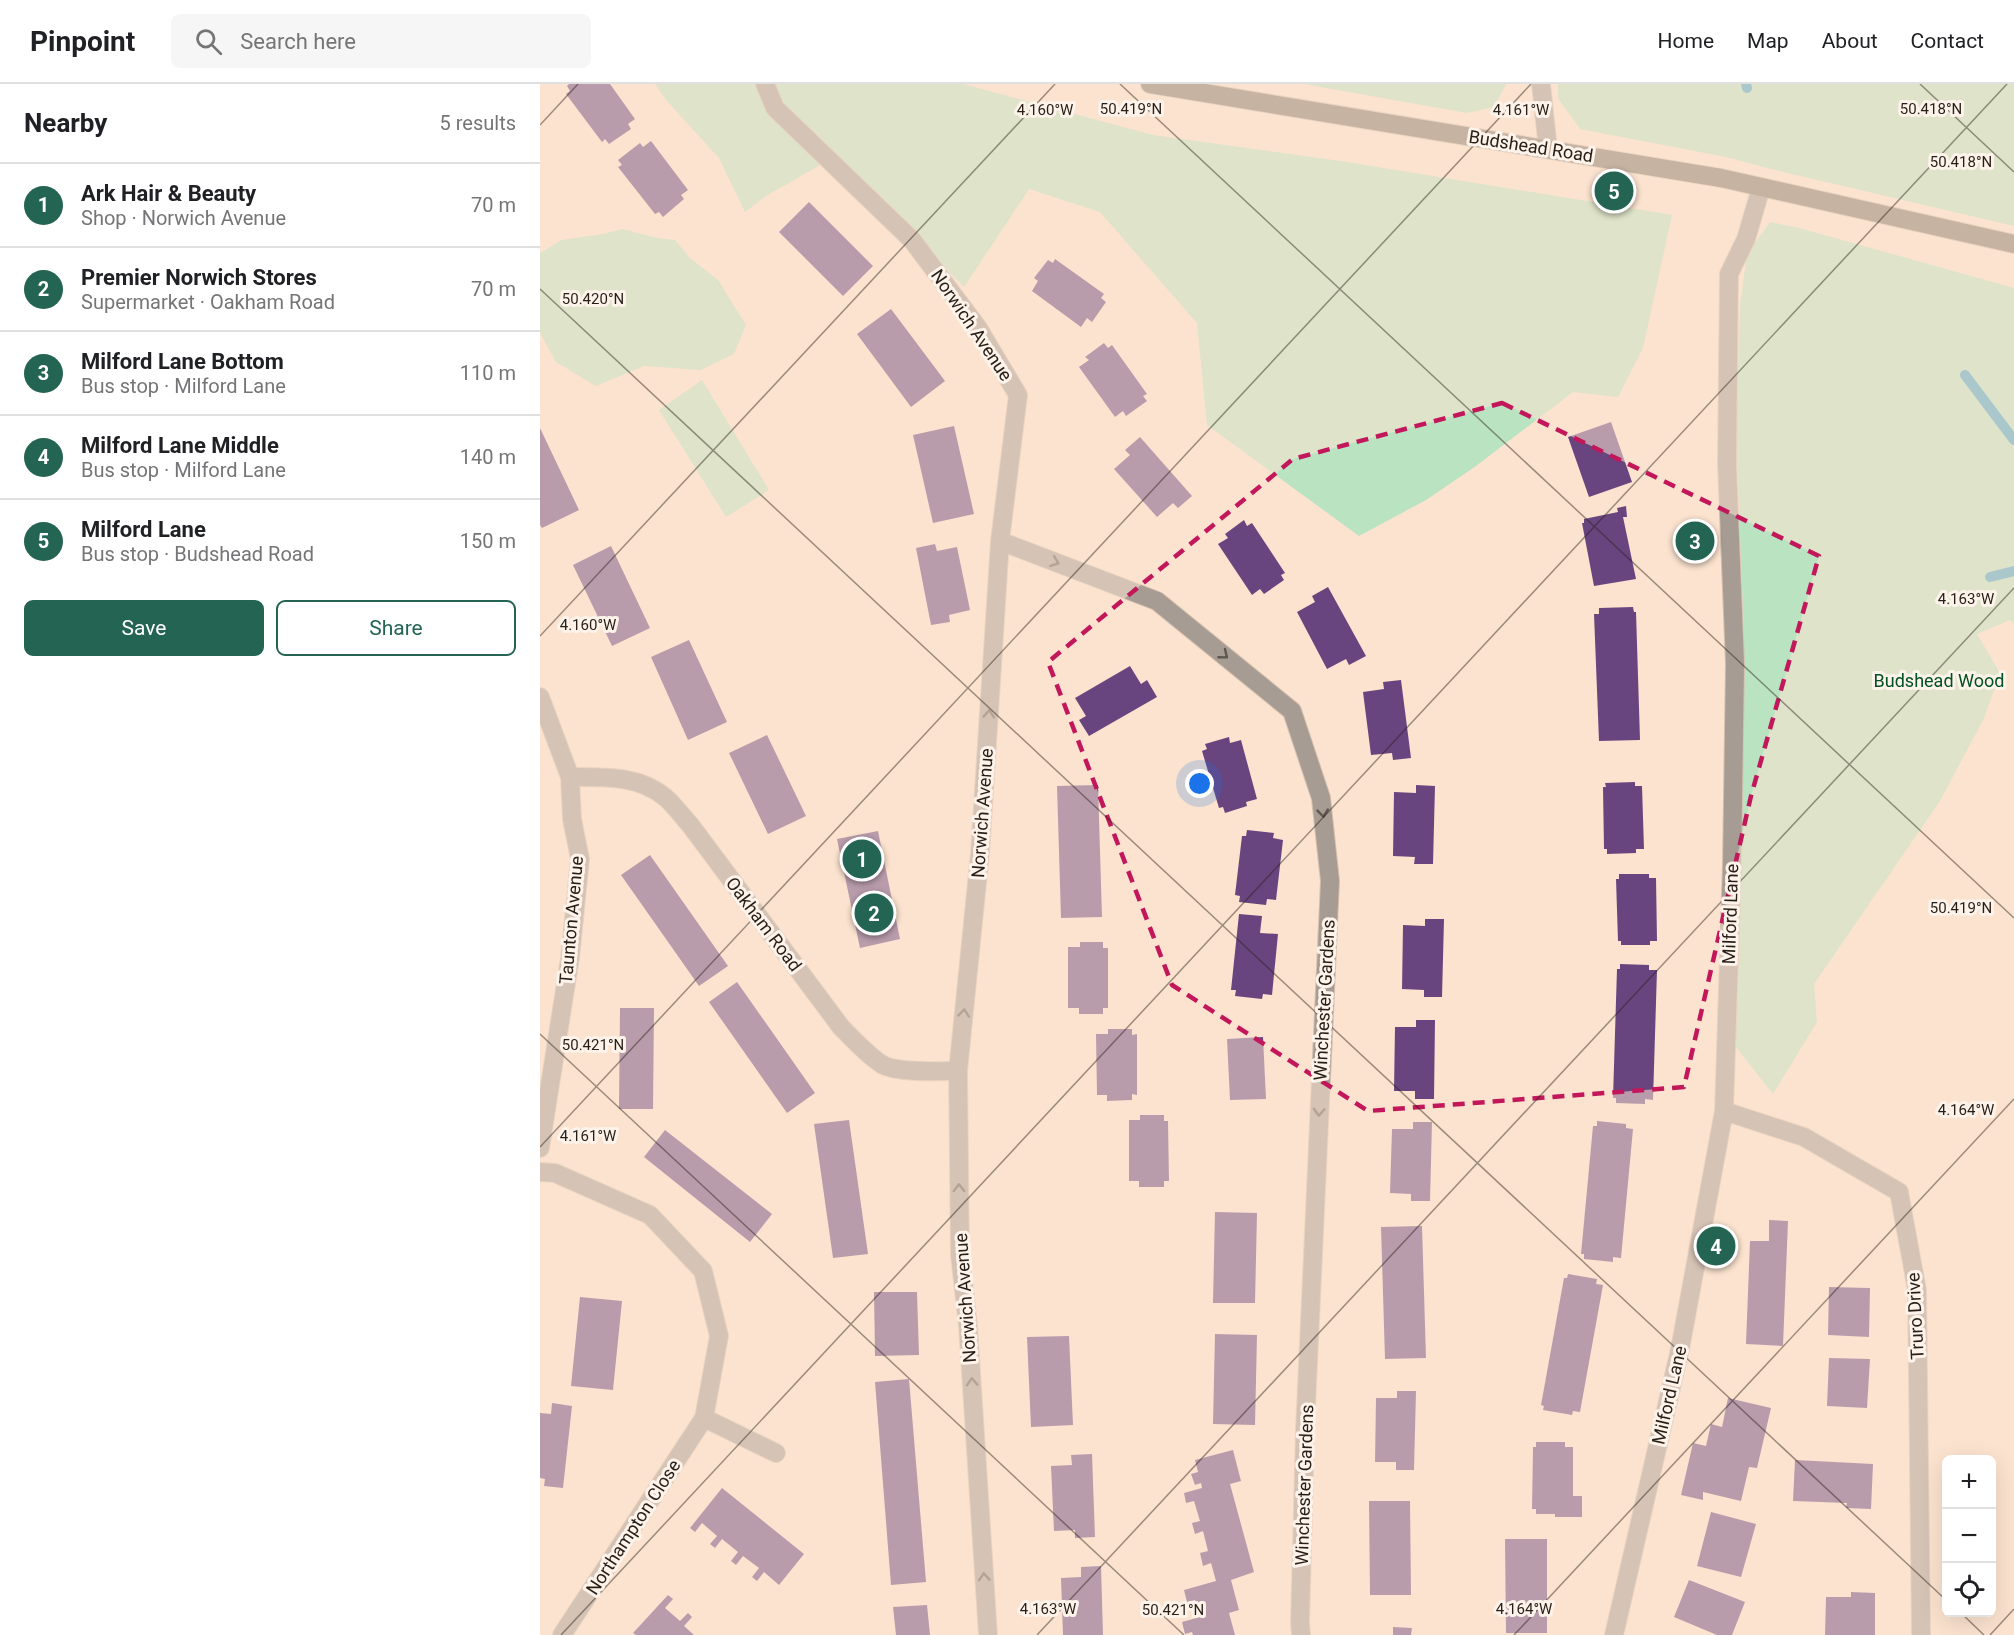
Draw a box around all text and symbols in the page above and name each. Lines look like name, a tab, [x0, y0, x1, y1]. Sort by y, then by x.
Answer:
search box	[171, 14, 591, 68]
text: Pinpoint	[30, 25, 135, 58]
icon: search	[192, 25, 225, 58]
text: Search here	[240, 29, 356, 54]
text: Home	[1658, 29, 1714, 53]
text: Map	[1747, 29, 1789, 53]
text: About	[1822, 29, 1878, 53]
text: Contact	[1911, 29, 1984, 53]
text: 50.419°N	[1100, 100, 1162, 118]
text: 50.418°N	[1900, 100, 1962, 118]
text: 4.160°W	[1017, 101, 1073, 119]
text: 4.161°W	[1493, 101, 1549, 119]
text: Nearby	[24, 108, 107, 138]
text: 5 results	[440, 111, 516, 135]
street label: Budshead Road	[1467, 126, 1595, 166]
text: 50.418°N	[1930, 153, 1992, 171]
pin: 5	[1594, 168, 1634, 214]
text: Ark Hair & Beauty	[81, 181, 256, 206]
text: 1	[38, 193, 49, 217]
text: 70 m	[471, 193, 516, 217]
text: Shop · Norwich Avenue	[81, 206, 286, 230]
text: Premier Norwich Stores	[81, 265, 317, 290]
street label: Norwich Avenue	[927, 265, 1017, 385]
text: 2	[38, 277, 49, 301]
text: 70 m	[471, 277, 516, 301]
text: Supermarket · Oakham Road	[81, 290, 335, 314]
text: 50.420°N	[562, 290, 624, 308]
text: Milford Lane Bottom	[81, 349, 284, 374]
text: 3	[38, 361, 49, 385]
text: 110 m	[460, 361, 516, 385]
text: Bus stop · Milford Lane	[81, 374, 286, 398]
text: Milford Lane Middle	[81, 433, 279, 458]
text: 4	[38, 445, 49, 469]
text: 140 m	[460, 445, 516, 469]
text: Bus stop · Milford Lane	[81, 458, 286, 482]
text: Milford Lane	[81, 517, 206, 542]
pin: 3	[1676, 518, 1714, 564]
text: 5	[38, 529, 49, 553]
text: 150 m	[460, 529, 516, 553]
text: Bus stop · Budshead Road	[81, 542, 314, 566]
one-way arrow	[1049, 555, 1060, 567]
text: 4.163°W	[1938, 590, 1994, 608]
button: Save	[24, 600, 264, 656]
button: Share	[276, 600, 516, 656]
text: 4.160°W	[560, 616, 616, 634]
one-way arrow	[1217, 648, 1228, 659]
park label: Budshead Wood	[1874, 670, 2004, 691]
one-way arrow	[982, 710, 995, 719]
street label: Norwich Avenue	[967, 747, 997, 879]
your location	[1185, 769, 1214, 798]
one-way arrow	[1316, 808, 1329, 818]
pin: 1	[842, 836, 882, 882]
street label: Taunton Avenue	[555, 855, 587, 985]
street label: Milford Lane	[1718, 863, 1742, 965]
street label: Oakham Road	[722, 873, 806, 975]
pin: 2	[854, 890, 894, 936]
text: 50.419°N	[1930, 899, 1992, 917]
street label: Winchester Gardens	[1309, 919, 1339, 1081]
one-way arrow	[957, 1008, 970, 1017]
text: 50.421°N	[562, 1036, 624, 1054]
text: 4.164°W	[1938, 1101, 1994, 1119]
one-way arrow	[1313, 1108, 1326, 1117]
text: 4.161°W	[560, 1127, 616, 1145]
one-way arrow	[953, 1183, 966, 1192]
pin: 4	[1696, 1224, 1736, 1268]
street label: Norwich Avenue	[950, 1232, 980, 1364]
street label: Truro Drive	[1902, 1272, 1928, 1360]
street label: Milford Lane	[1647, 1344, 1691, 1446]
one-way arrow	[965, 1377, 978, 1386]
street label: Winchester Gardens	[1291, 1404, 1317, 1566]
map controls	[1942, 1455, 1996, 1617]
button: +	[1942, 1455, 1996, 1509]
street label: Northampton Close	[582, 1456, 684, 1598]
button: −	[1942, 1509, 1996, 1563]
button: locate	[1942, 1563, 1996, 1617]
one-way arrow	[977, 1572, 990, 1581]
text: 4.163°W	[1020, 1600, 1076, 1618]
text: 4.164°W	[1496, 1600, 1552, 1618]
text: 50.421°N	[1142, 1601, 1204, 1619]

